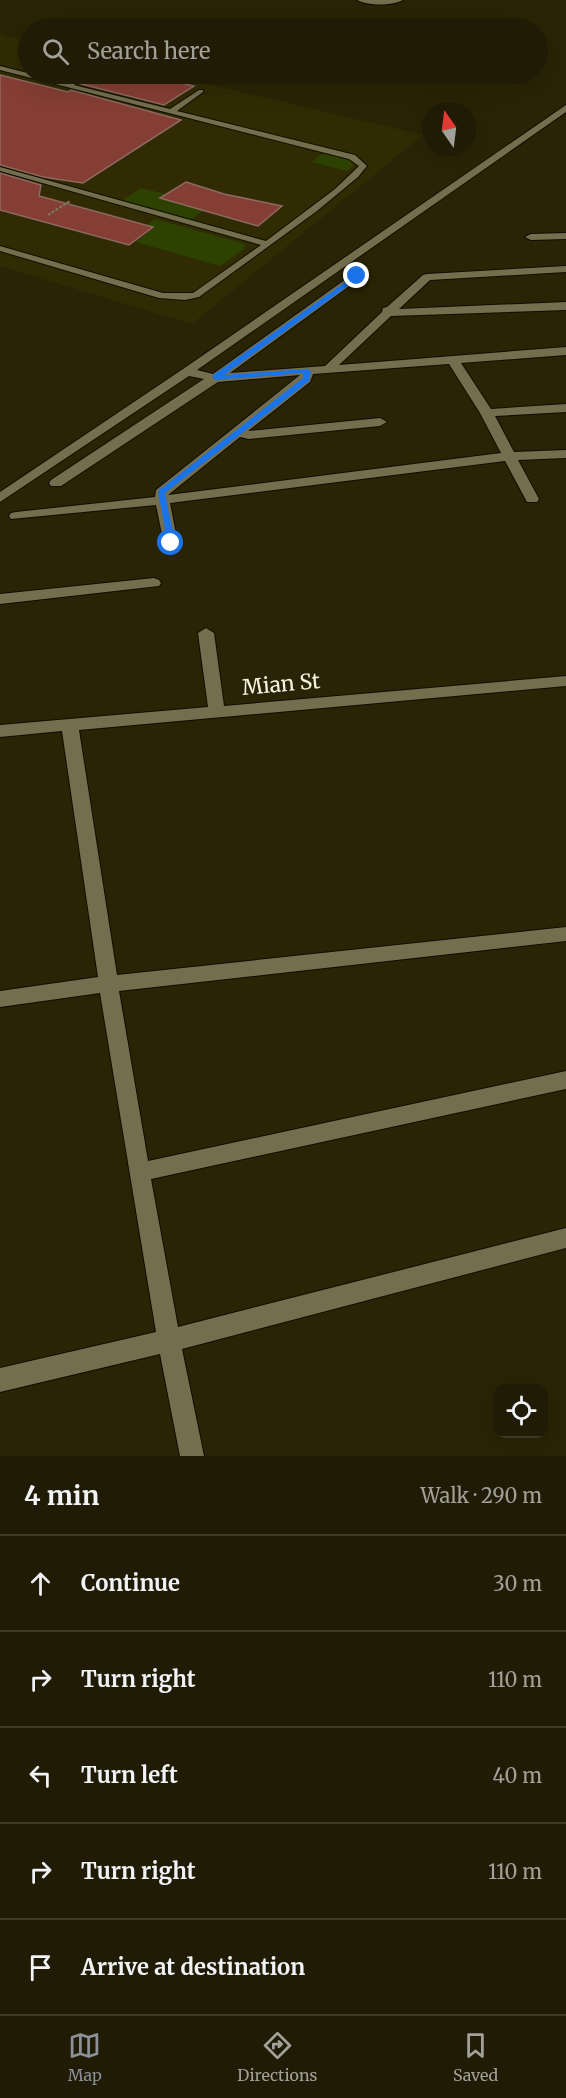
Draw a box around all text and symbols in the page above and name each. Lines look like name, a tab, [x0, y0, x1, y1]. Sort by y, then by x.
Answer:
search box	[18, 18, 548, 84]
icon: search	[39, 35, 72, 68]
text: Search here	[87, 37, 210, 65]
north arrow	[422, 102, 476, 156]
route end	[343, 262, 369, 288]
route start	[157, 529, 183, 555]
street label: Mian St	[241, 667, 321, 701]
map controls	[494, 1384, 548, 1438]
button: locate	[494, 1384, 548, 1438]
text: 4 min	[24, 1479, 99, 1512]
text: Walk · 290 m	[420, 1483, 542, 1508]
icon: ahead	[24, 1567, 57, 1600]
text: Continue	[81, 1569, 180, 1597]
text: 30 m	[493, 1571, 542, 1596]
icon: right	[24, 1663, 57, 1696]
text: Turn right	[81, 1665, 195, 1693]
text: 110 m	[488, 1667, 542, 1692]
icon: left	[24, 1759, 57, 1792]
text: Turn left	[81, 1761, 178, 1789]
text: 40 m	[492, 1763, 542, 1788]
icon: right	[24, 1855, 57, 1888]
text: Turn right	[81, 1857, 195, 1885]
text: 110 m	[488, 1859, 542, 1884]
icon: arrive	[24, 1951, 57, 1984]
text: Arrive at destination	[81, 1953, 305, 1981]
tab: Map	[68, 2029, 102, 2085]
tab: Directions	[237, 2029, 317, 2085]
tab: Saved	[453, 2029, 498, 2085]

